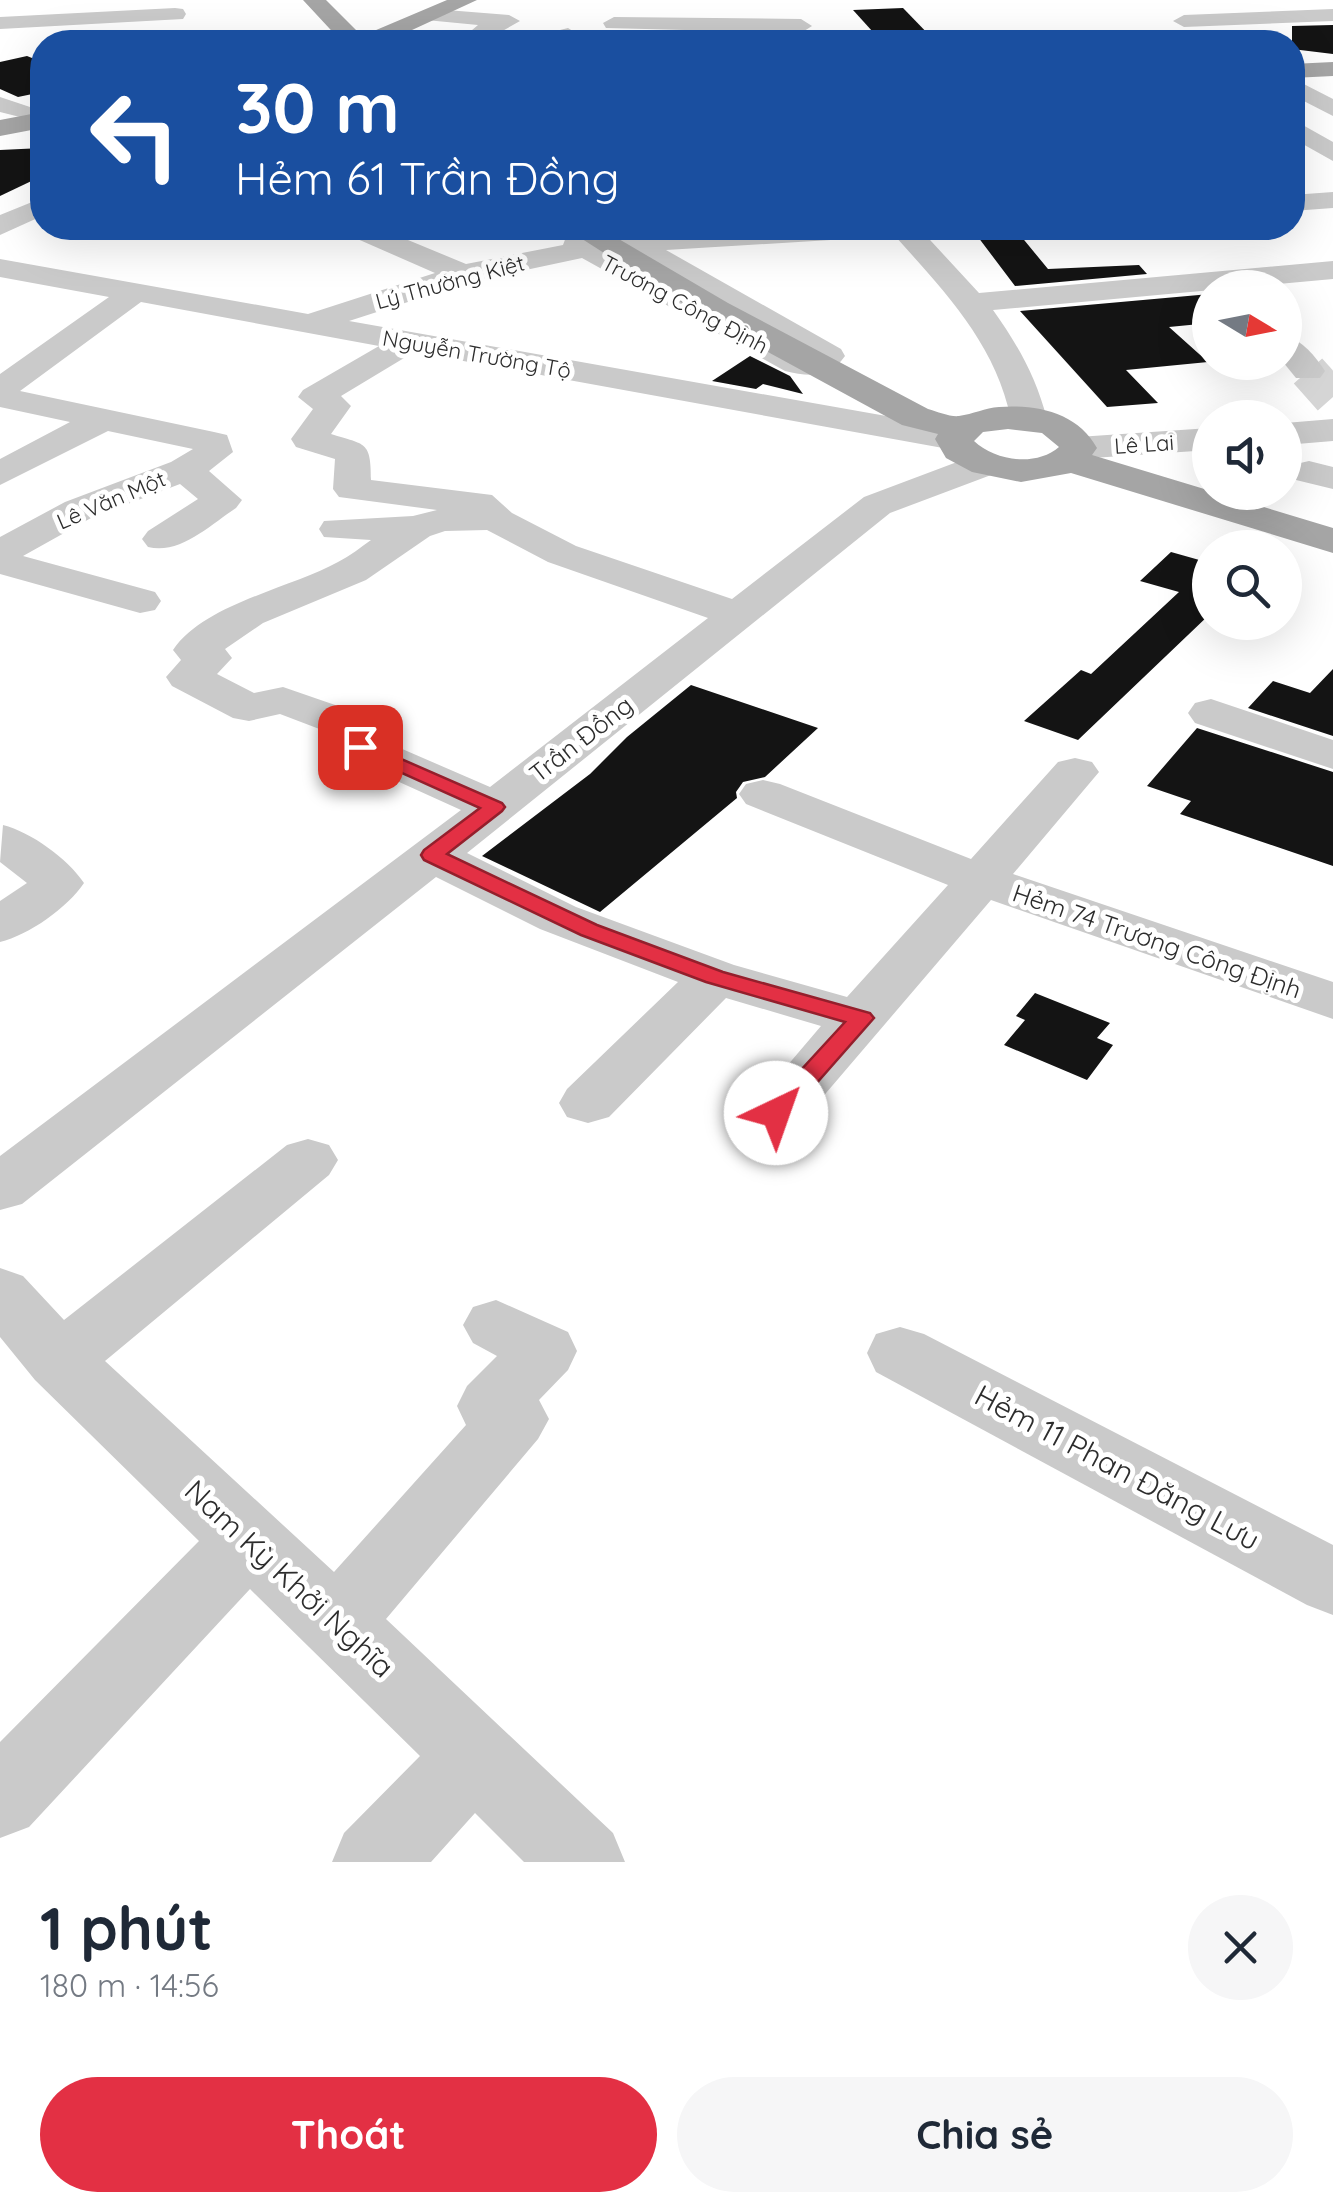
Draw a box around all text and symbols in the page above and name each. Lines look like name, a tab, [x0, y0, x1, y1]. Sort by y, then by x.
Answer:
text: 30 m	[235, 63, 400, 151]
icon: left	[70, 70, 200, 200]
text: Hẻm 61 Trần Đồng	[235, 150, 620, 206]
street label: Trương Công Định	[597, 248, 773, 360]
street label: Lý Thường Kiệt	[372, 249, 528, 315]
north arrow	[1192, 270, 1302, 380]
map controls	[1192, 270, 1302, 640]
street label: Nguyễn Trường Tộ	[381, 324, 573, 384]
button: sound	[1192, 400, 1302, 510]
street label: Lê Lai	[1113, 428, 1175, 460]
street label: Lê Văn Một	[52, 465, 170, 535]
button: search	[1192, 530, 1302, 640]
street label: Trần Đồng	[523, 689, 638, 789]
pin	[318, 705, 403, 790]
icon: arrive	[333, 720, 388, 775]
street label: Hẻm 74 Trương Công Định	[1009, 877, 1306, 1005]
position arrow	[724, 1061, 828, 1165]
street label: Hẻm 11 Phan Đăng Lưu	[968, 1376, 1266, 1558]
street label: Nam Kỳ Khởi Nghĩa	[177, 1471, 402, 1685]
text: 1 phút	[40, 1890, 213, 1965]
button: close	[1188, 1895, 1293, 2000]
text: 180 m · 14:56	[40, 1965, 219, 2005]
button: Thoát	[40, 2077, 657, 2192]
button: Chia sẻ	[677, 2077, 1293, 2192]

